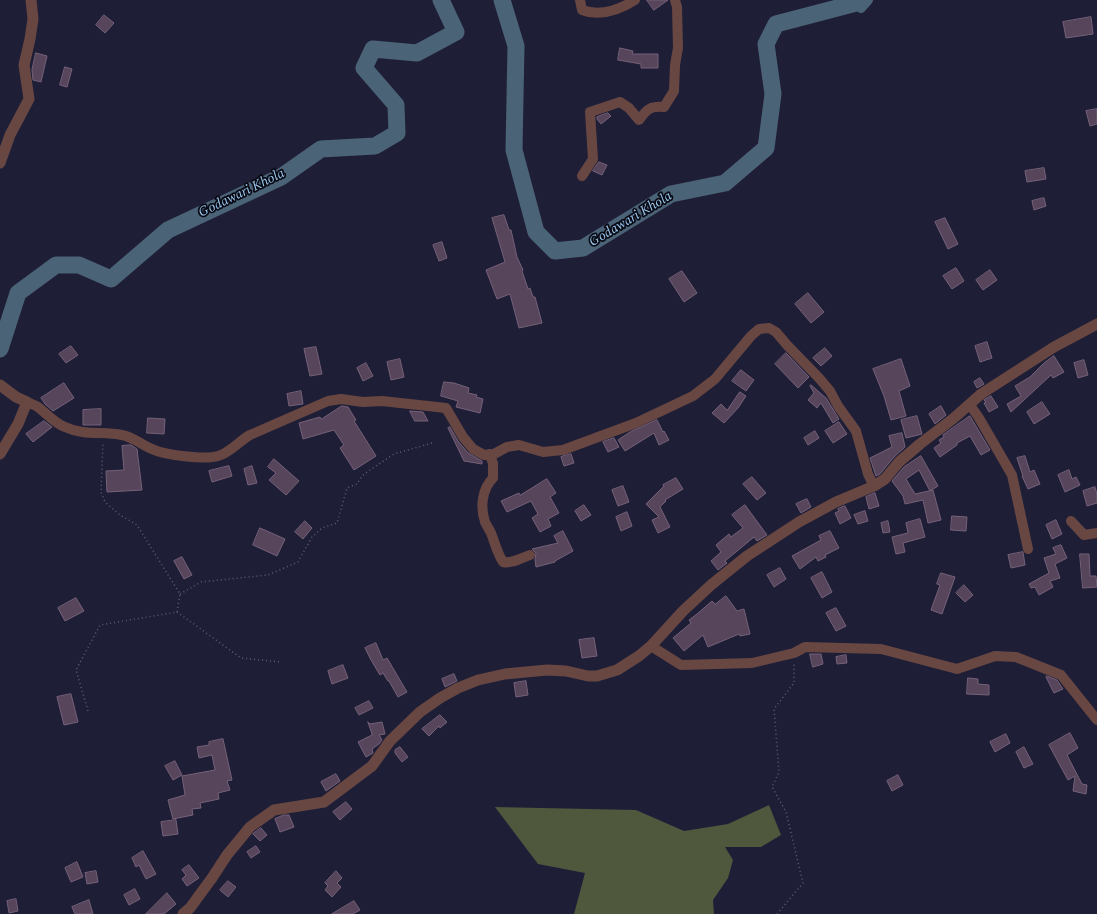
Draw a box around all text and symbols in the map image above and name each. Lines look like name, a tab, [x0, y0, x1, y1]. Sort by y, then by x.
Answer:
water label: Godawari Khola	[196, 166, 288, 222]
water label: Godawari Khola	[587, 189, 675, 251]

